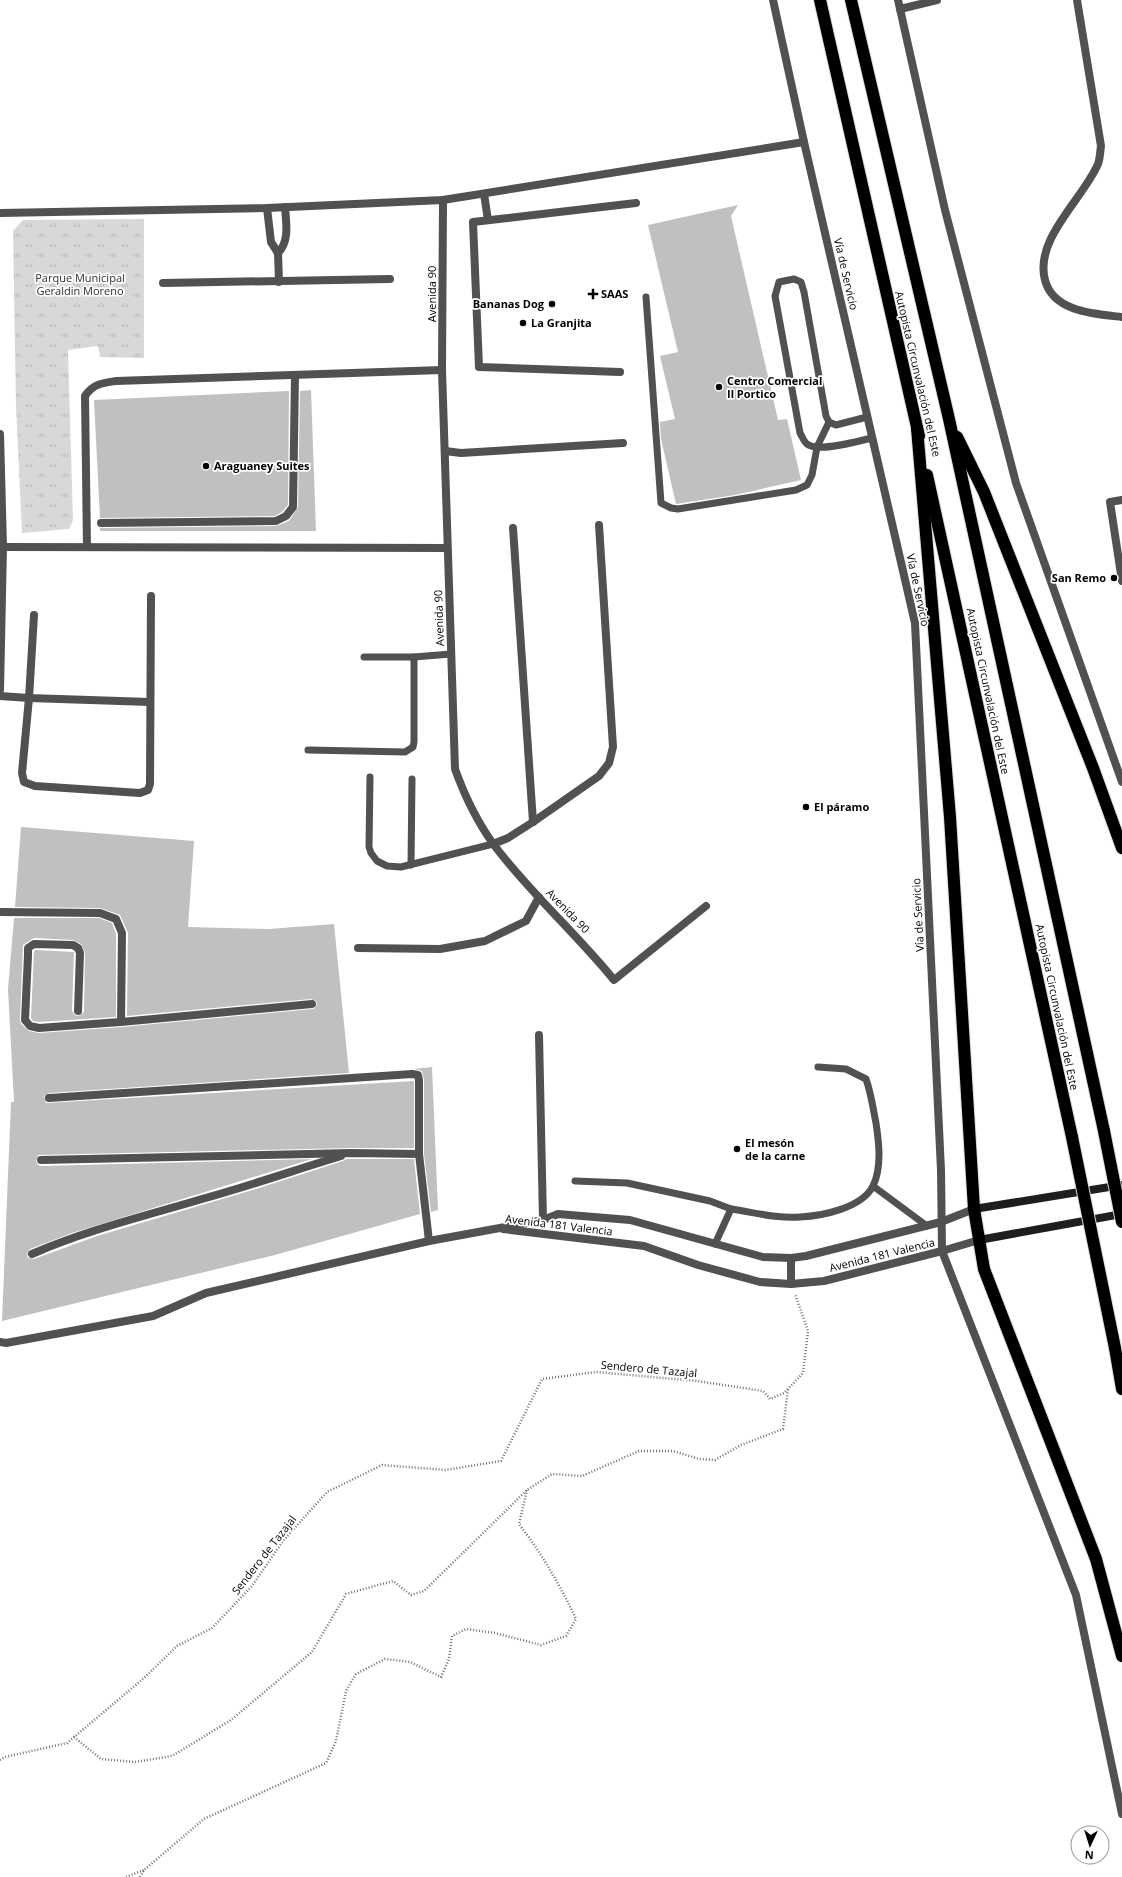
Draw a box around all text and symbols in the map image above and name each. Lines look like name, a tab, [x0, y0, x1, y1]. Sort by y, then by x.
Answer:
street label: Vía de Servicio	[831, 236, 862, 312]
street label: Avenida 90	[424, 266, 439, 322]
park label: Parque Municipal Geraldin Moreno	[35, 270, 125, 298]
place label: SAAS	[601, 286, 628, 301]
marker: SAAS	[588, 289, 598, 299]
street label: Autopista Circunvalación del Este	[892, 290, 945, 458]
place label: Bananas Dog	[473, 296, 545, 311]
marker: Bananas Dog	[547, 299, 557, 309]
place label: La Granjita	[531, 315, 592, 330]
marker: La Granjita	[518, 318, 528, 328]
place label: Centro Comercial Il Portico	[727, 373, 822, 401]
marker: Centro Comercial Il Portico	[714, 382, 724, 392]
place label: Araguaney Suites	[214, 458, 310, 473]
marker: Araguaney Suites	[201, 461, 211, 471]
street label: Vía de Servicio	[903, 552, 934, 628]
place label: San Remo	[1052, 570, 1106, 585]
marker: San Remo	[1109, 573, 1119, 583]
street label: Avenida 90	[430, 590, 447, 646]
street label: Autopista Circunvalación del Este	[964, 606, 1013, 775]
place label: El páramo	[814, 799, 869, 814]
marker: El páramo	[801, 802, 811, 812]
street label: Vía de Servicio	[908, 877, 927, 952]
street label: Avenida 90	[543, 885, 593, 936]
street label: Autopista Circunvalación del Este	[1033, 922, 1082, 1091]
place label: El mesón de la carne	[745, 1135, 806, 1163]
marker: El mesón de la carne	[732, 1144, 742, 1154]
street label: Avenida 181 Valencia	[504, 1210, 614, 1239]
street label: Avenida 181 Valencia	[828, 1234, 936, 1275]
street label: Sendero de Tazajal	[600, 1357, 698, 1380]
street label: Sendero de Tazajal	[228, 1512, 299, 1597]
north arrow	[1070, 1825, 1110, 1865]
text: N	[1084, 1848, 1094, 1863]

